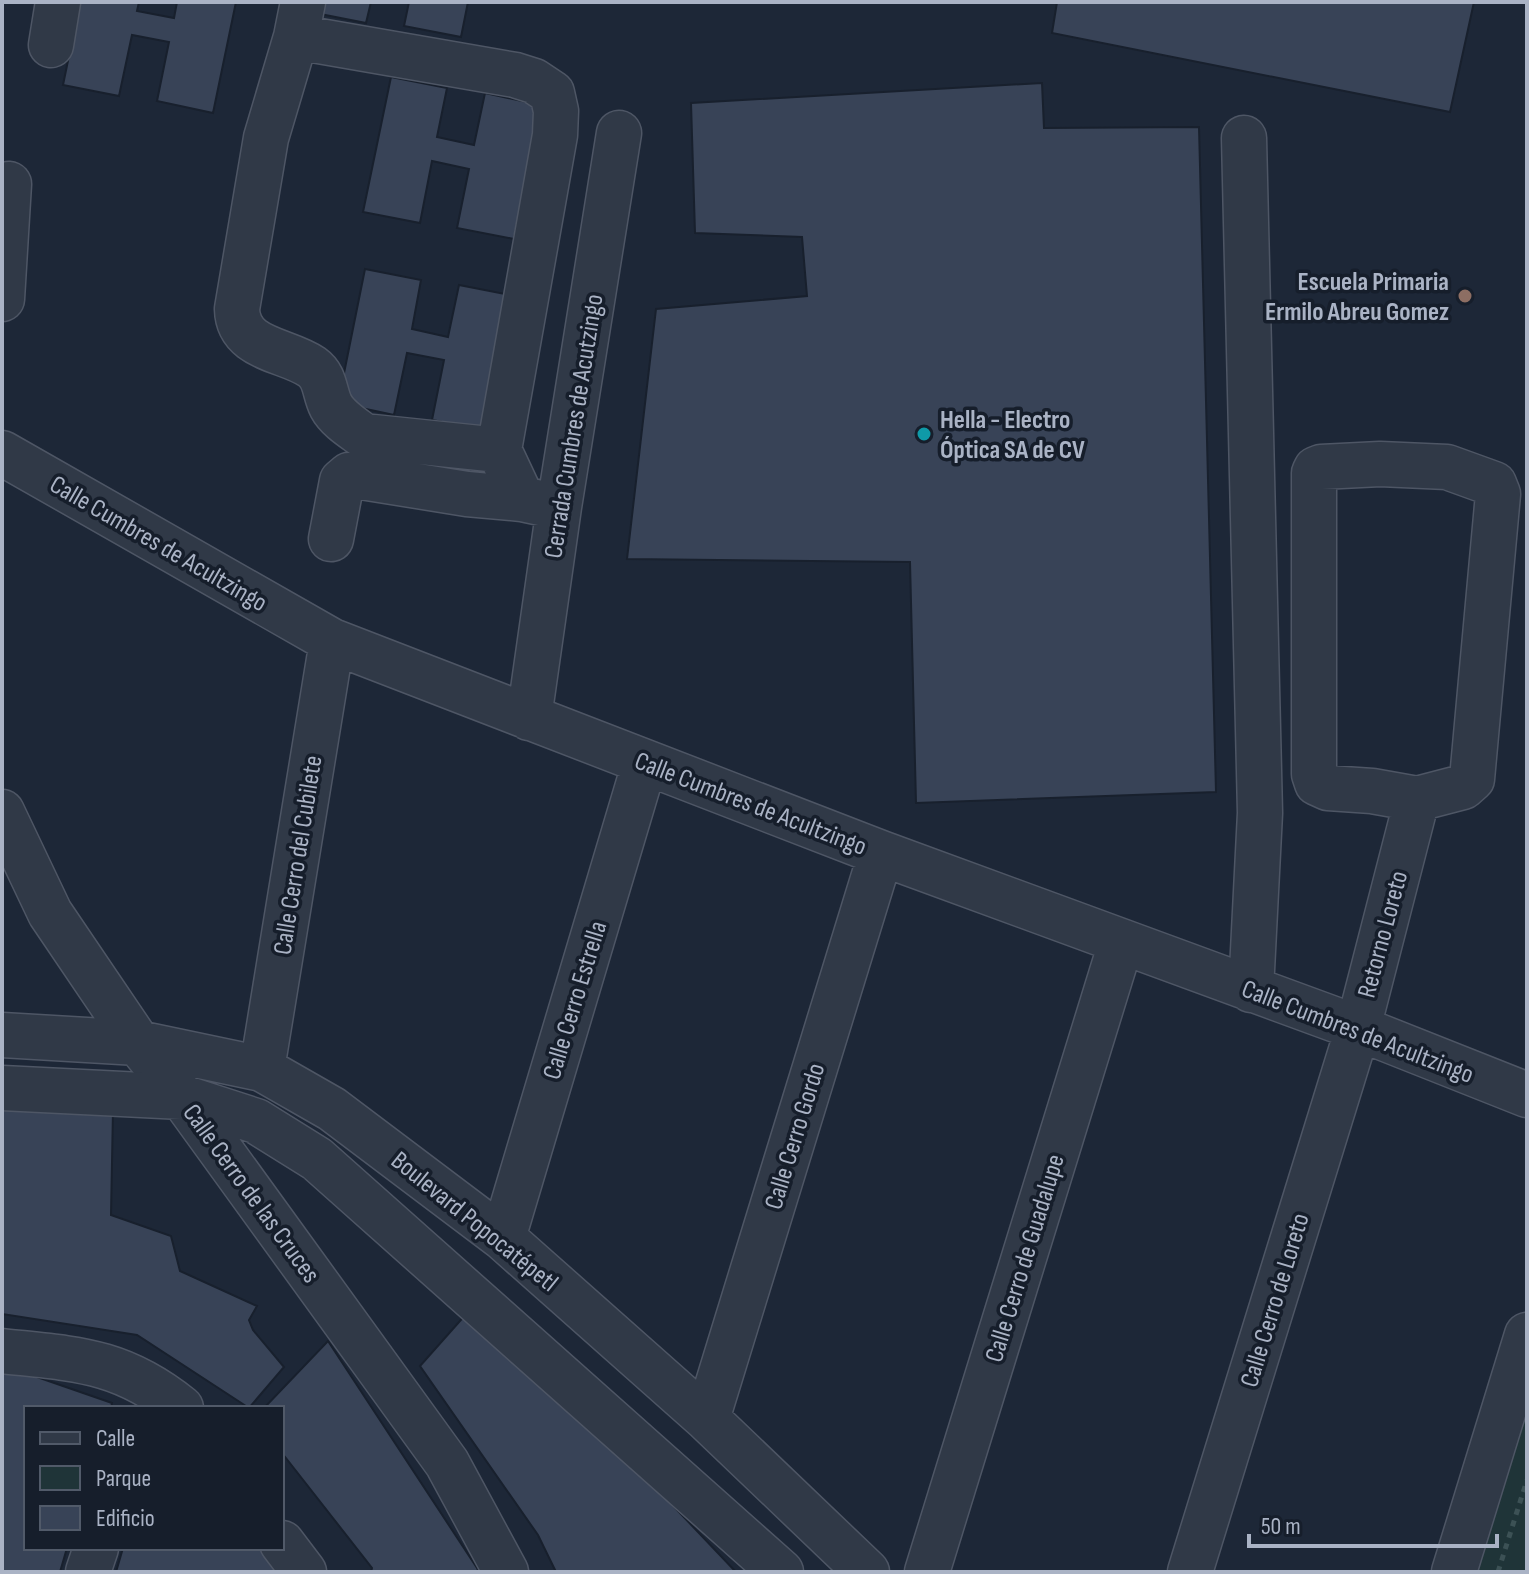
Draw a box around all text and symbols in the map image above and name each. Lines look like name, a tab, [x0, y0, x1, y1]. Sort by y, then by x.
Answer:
place label: Escuela Primaria Ermilo Abreu Gomez	[1265, 267, 1449, 328]
marker: Escuela Primaria Ermilo Abreu Gomez	[1456, 287, 1474, 305]
street label: Cerrada Cumbres de Acutzingo	[538, 292, 611, 560]
place label: Hella - Electro Óptica SA de CV	[940, 405, 1085, 466]
marker: Hella - Electro Óptica SA de CV	[915, 425, 933, 443]
street label: Calle Cumbres de Acultzingo	[44, 469, 272, 619]
street label: Calle Cumbres de Acultzingo	[630, 746, 871, 863]
street label: Calle Cerro del Cubilete	[267, 753, 330, 957]
street label: Retorno Loreto	[1352, 868, 1415, 1001]
street label: Calle Cerro Estrella	[537, 918, 614, 1083]
street label: Calle Cumbres de Acultzingo	[1237, 974, 1478, 1091]
street label: Calle Cerro Gordo	[759, 1060, 832, 1213]
street label: Calle Cerro de las Cruces	[176, 1098, 326, 1289]
street label: Boulevard Popocatépetl	[384, 1145, 564, 1299]
street label: Calle Cerro de Guadalupe	[979, 1151, 1072, 1366]
street label: Calle Cerro de Loreto	[1234, 1210, 1317, 1391]
legend	[24, 1406, 284, 1550]
text: Calle	[96, 1424, 135, 1453]
text: Parque	[96, 1464, 151, 1493]
scale bar	[1249, 1498, 1497, 1548]
text: Edificio	[96, 1504, 155, 1533]
text: 50 m	[1261, 1512, 1301, 1541]

